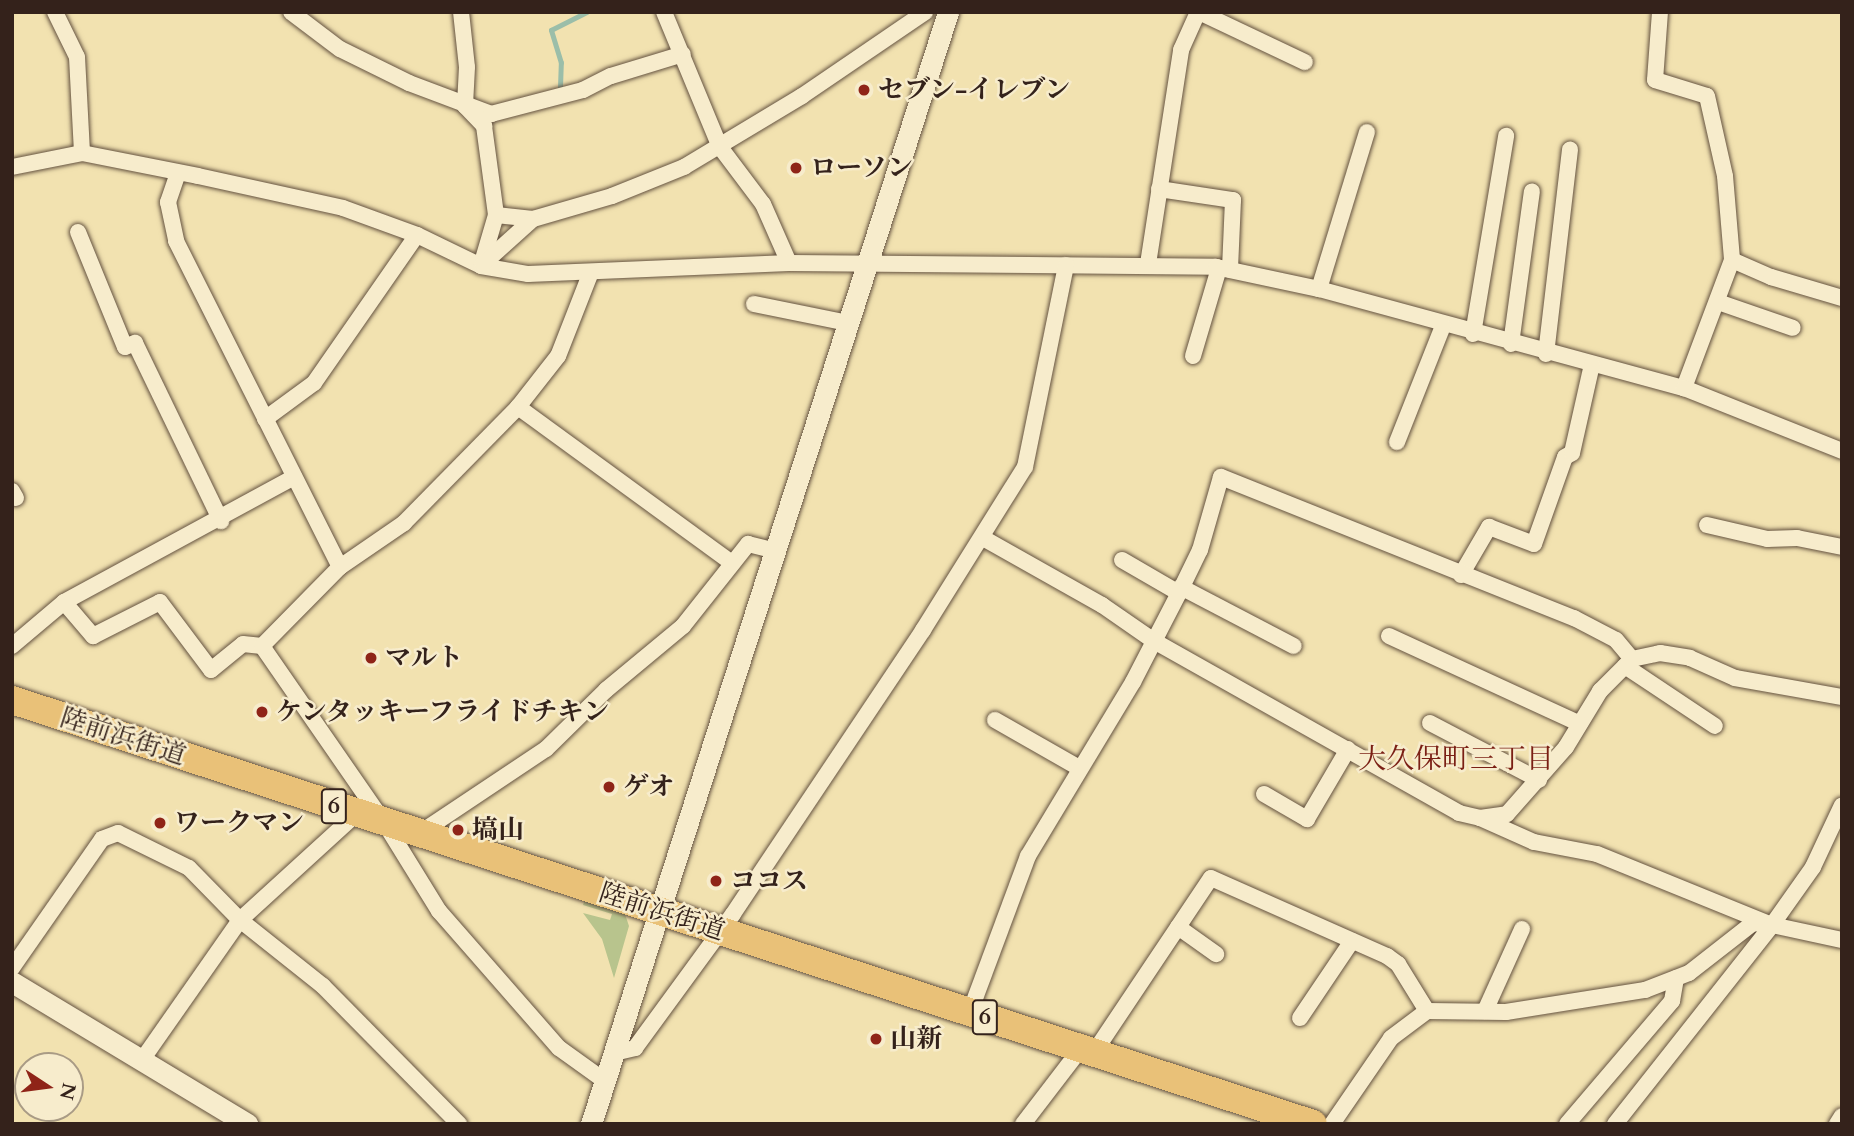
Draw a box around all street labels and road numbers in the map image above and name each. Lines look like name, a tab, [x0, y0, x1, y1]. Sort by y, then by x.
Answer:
street label: 陸前浜街道	[56, 702, 190, 772]
road number: 6	[320, 786, 348, 826]
street label: 陸前浜街道	[595, 877, 729, 947]
road number: 6	[971, 996, 999, 1037]

